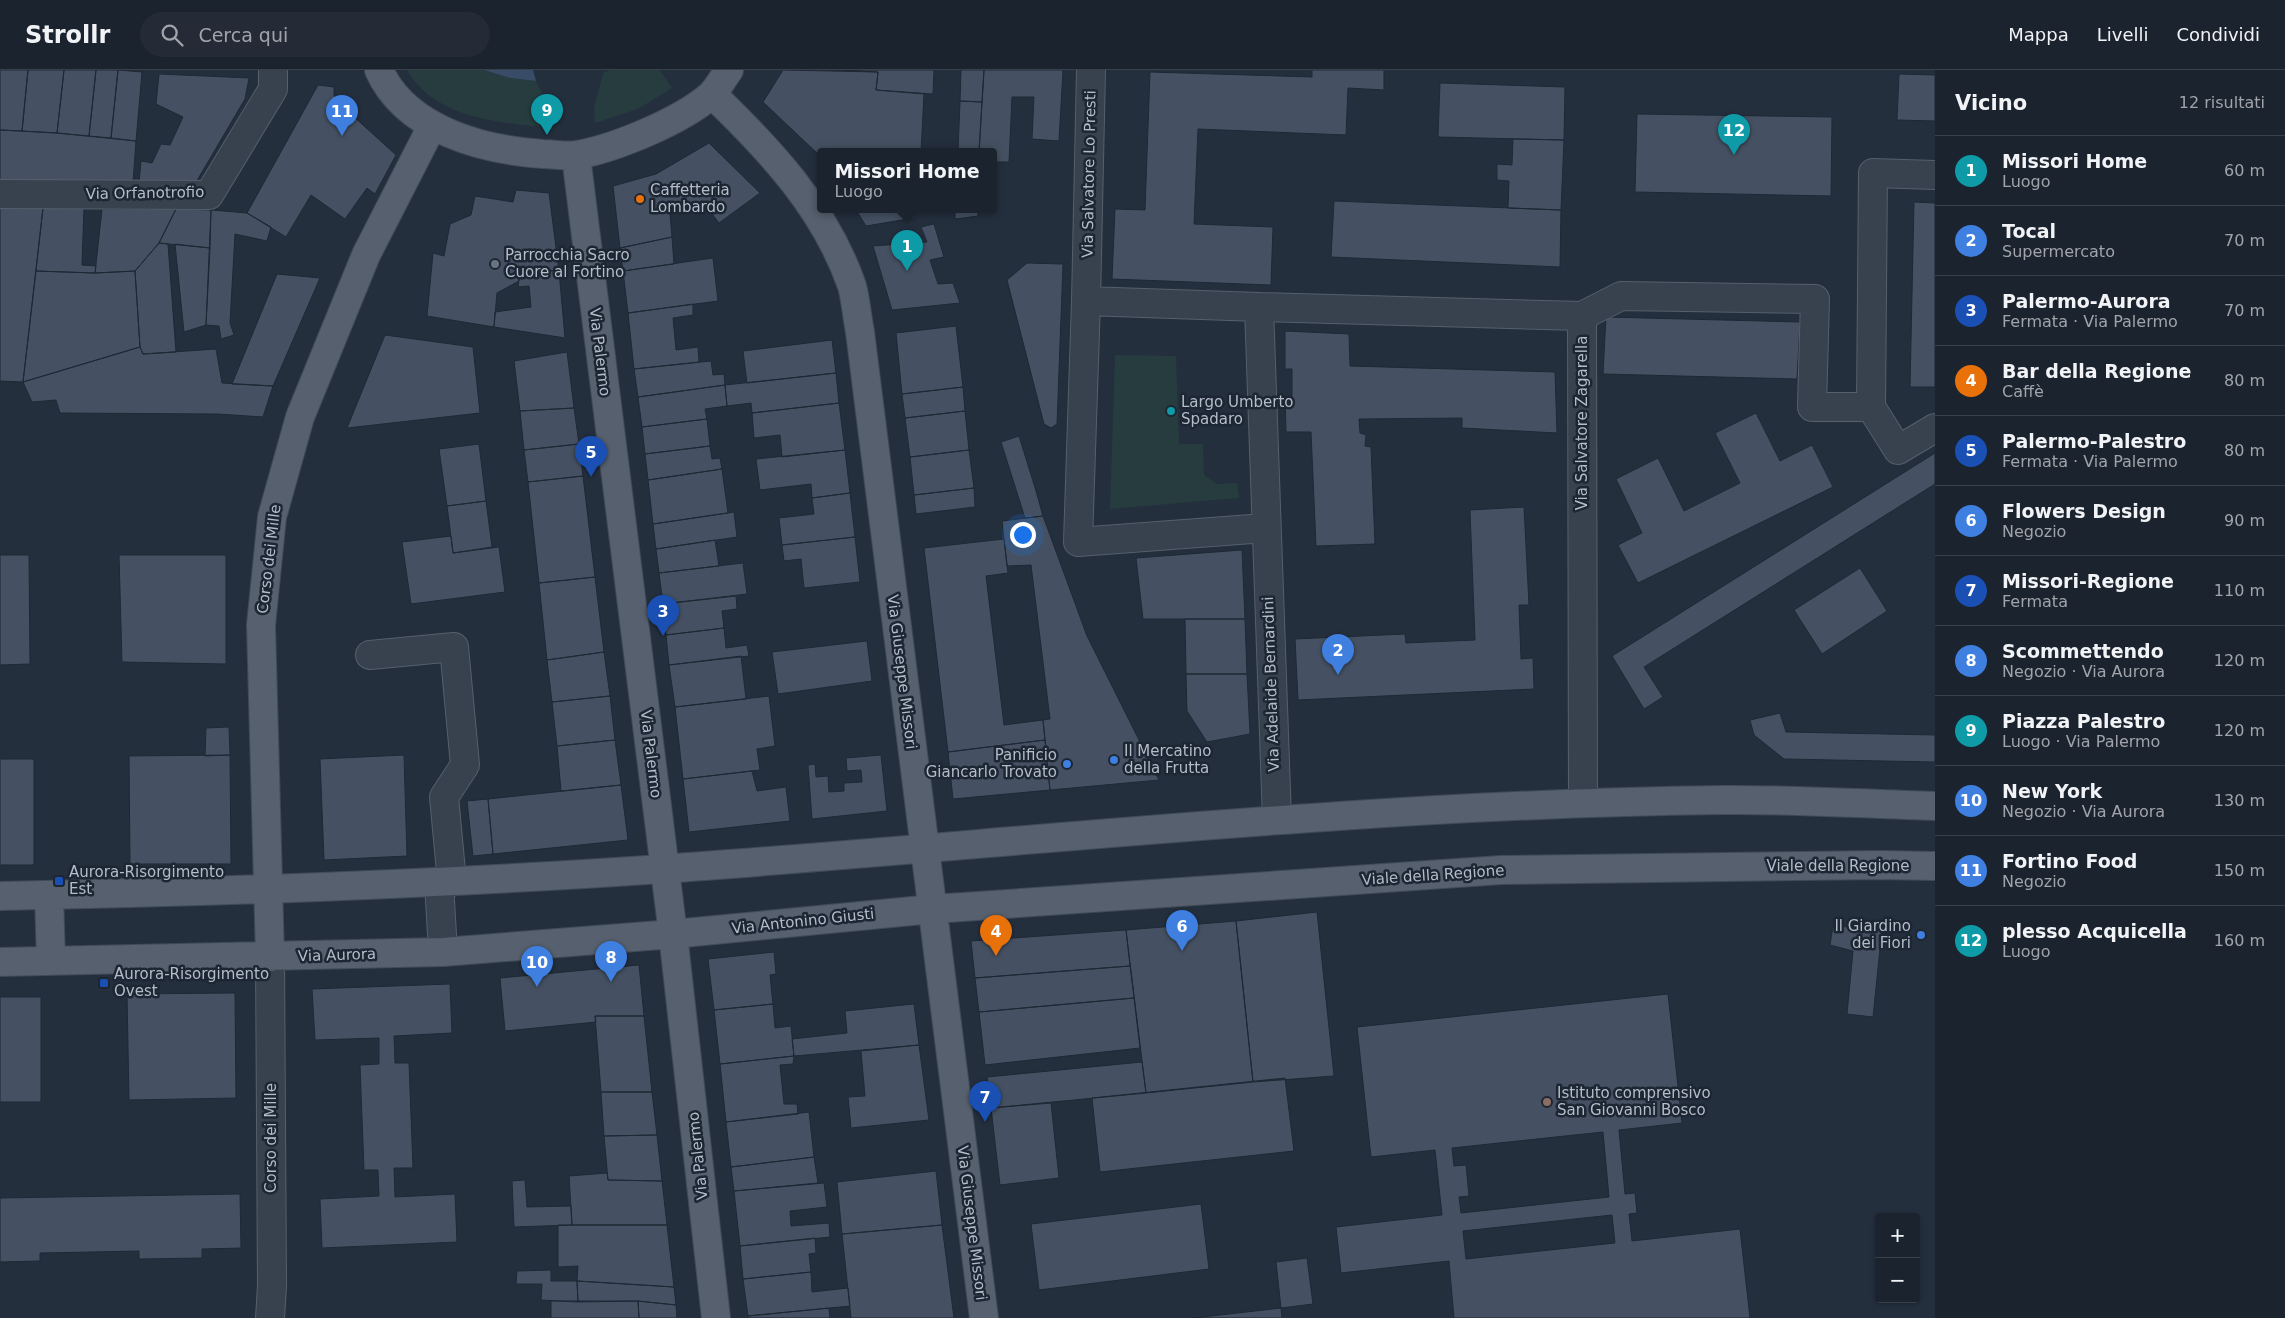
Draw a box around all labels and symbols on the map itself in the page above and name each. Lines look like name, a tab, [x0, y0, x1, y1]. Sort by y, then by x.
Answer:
street label: Via Salvatore Lo Presti	[1079, 90, 1099, 258]
pin: 9	[531, 94, 563, 135]
pin: 11	[326, 95, 358, 136]
pin: 12	[1718, 114, 1750, 155]
place label: Caffetteria Lombardo	[650, 181, 730, 216]
street label: Via Orfanotrofio	[85, 183, 205, 203]
marker: Caffetteria Lombardo	[634, 193, 646, 205]
pin: 1	[891, 230, 923, 271]
place label: Parrocchia Sacro Cuore al Fortino	[505, 246, 630, 281]
marker: Parrocchia Sacro Cuore al Fortino	[489, 258, 501, 270]
street label: Via Palermo	[586, 307, 614, 397]
street label: Via Salvatore Zagarella	[1573, 336, 1591, 510]
place label: Largo Umberto Spadaro	[1181, 393, 1294, 428]
marker: Largo Umberto Spadaro	[1165, 405, 1177, 417]
pin: 5	[575, 436, 607, 477]
street label: Corso dei Mille	[253, 503, 285, 615]
your location	[1010, 522, 1036, 548]
street label: Via Giuseppe Missori	[884, 594, 920, 750]
pin: 3	[647, 595, 679, 636]
street label: Via Adelaide Bernardini	[1259, 596, 1283, 772]
pin: 2	[1322, 634, 1354, 675]
street label: Via Palermo	[637, 709, 665, 799]
place label: Il Mercatino della Frutta	[1124, 742, 1212, 777]
place label: Panificio Giancarlo Trovato	[926, 746, 1057, 781]
marker: Il Mercatino della Frutta	[1108, 754, 1120, 766]
marker: Panificio Giancarlo Trovato	[1061, 758, 1073, 770]
street label: Viale della Regione	[1766, 857, 1910, 875]
street label: Viale della Regione	[1361, 861, 1505, 889]
place label: Aurora-Risorgimento Est	[69, 863, 224, 898]
marker: Aurora-Risorgimento Est	[53, 875, 65, 887]
street label: Via Antonino Giusti	[731, 905, 875, 937]
pin: 6	[1166, 910, 1198, 951]
pin: 4	[980, 915, 1012, 956]
place label: Il Giardino dei Fiori	[1834, 917, 1911, 952]
marker: Il Giardino dei Fiori	[1915, 929, 1927, 941]
pin: 8	[595, 941, 627, 982]
street label: Via Aurora	[298, 945, 376, 965]
pin: 10	[521, 946, 553, 987]
place label: Aurora-Risorgimento Ovest	[114, 965, 269, 1000]
marker: Aurora-Risorgimento Ovest	[98, 977, 110, 989]
pin: 7	[969, 1081, 1001, 1122]
street label: Corso dei Mille	[262, 1083, 280, 1193]
place label: Istituto comprensivo San Giovanni Bosco	[1557, 1084, 1711, 1119]
marker: Istituto comprensivo San Giovanni Bosco	[1541, 1096, 1553, 1108]
street label: Via Palermo	[684, 1111, 712, 1201]
street label: Via Giuseppe Missori	[954, 1145, 990, 1301]

